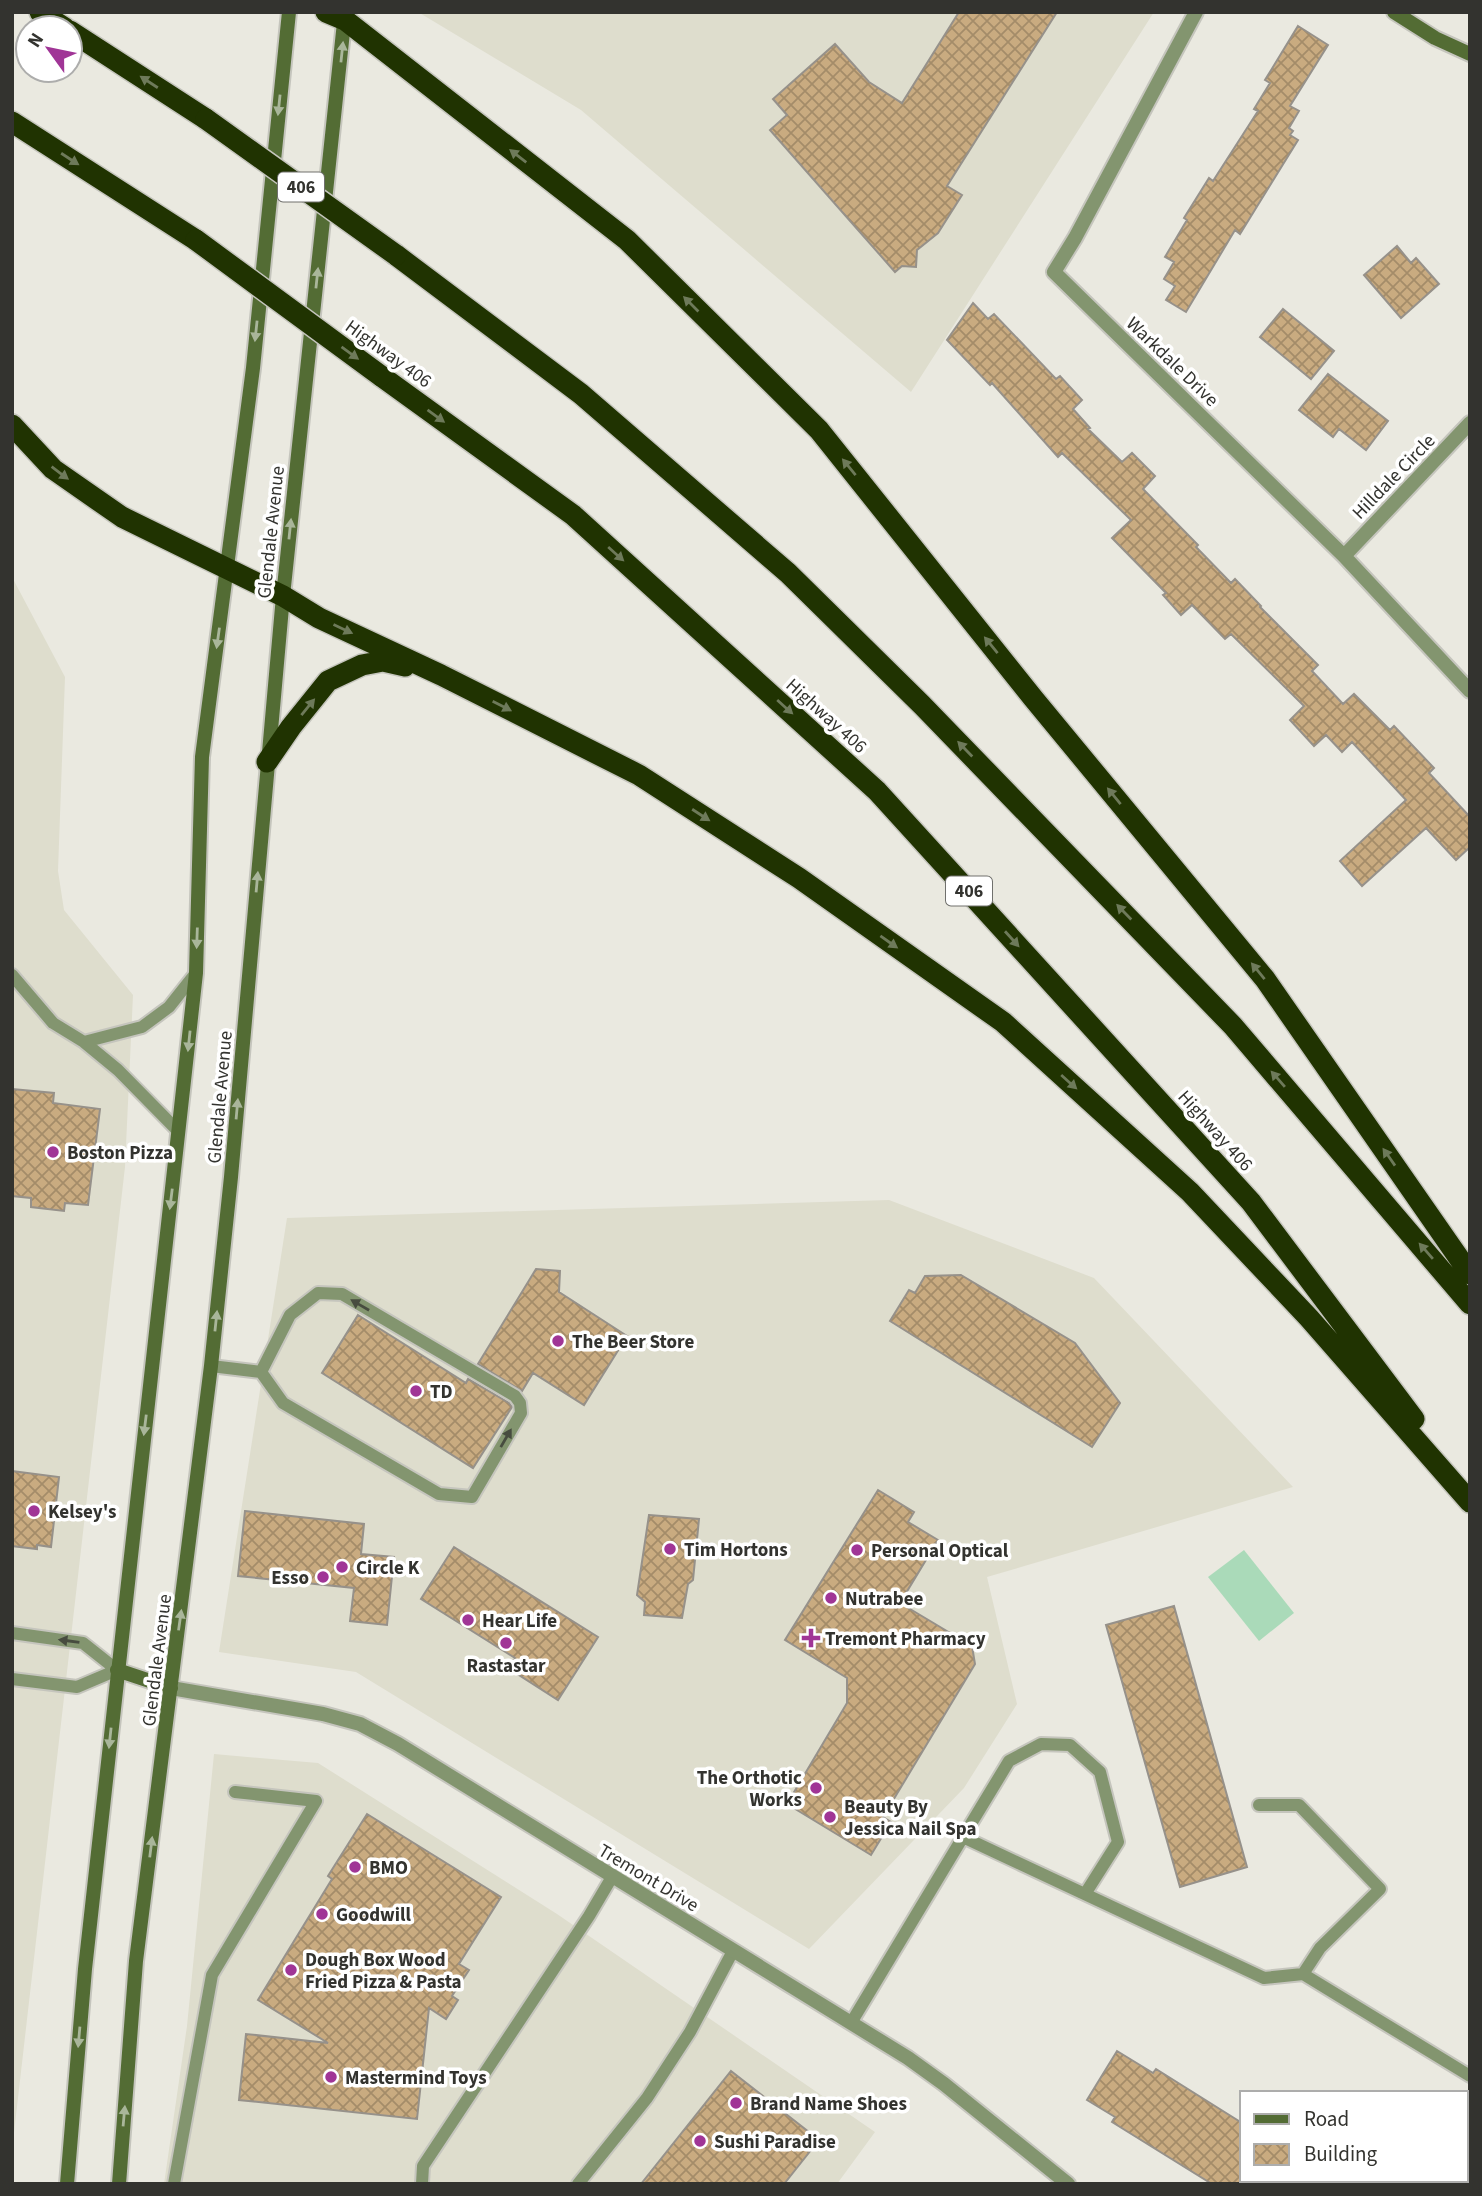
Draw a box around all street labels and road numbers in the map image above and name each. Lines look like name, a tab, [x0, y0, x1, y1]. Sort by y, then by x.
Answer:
road number: 406	[278, 172, 324, 202]
street label: Warkdale Drive	[1120, 311, 1224, 413]
street label: Highway 406	[339, 314, 437, 395]
street label: Hilldale Circle	[1346, 428, 1442, 526]
street label: Glendale Avenue	[251, 465, 292, 600]
street label: Highway 406	[779, 672, 873, 760]
road number: 406	[946, 876, 992, 906]
street label: Glendale Avenue	[201, 1030, 240, 1165]
street label: Highway 406	[1171, 1084, 1259, 1178]
street label: Glendale Avenue	[136, 1592, 179, 1728]
street label: Tremont Drive	[593, 1838, 704, 1919]

